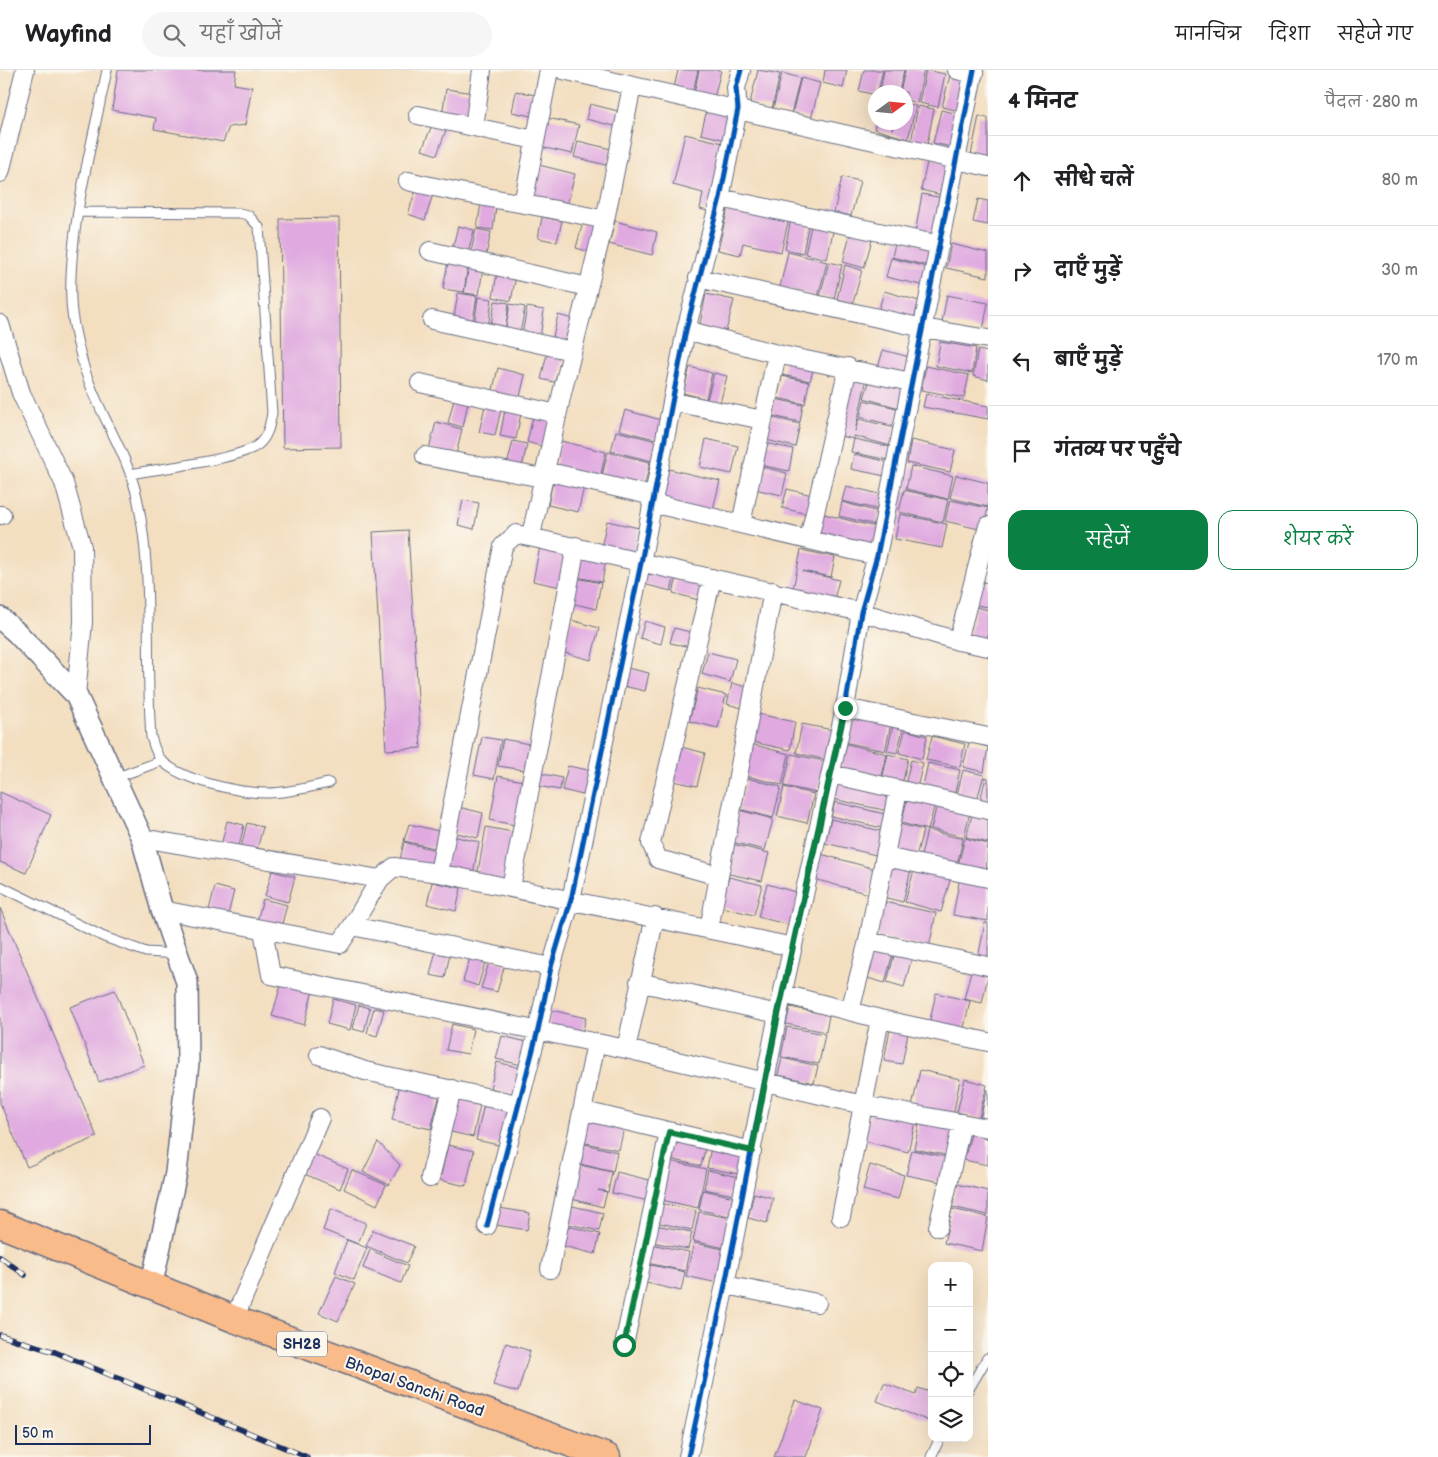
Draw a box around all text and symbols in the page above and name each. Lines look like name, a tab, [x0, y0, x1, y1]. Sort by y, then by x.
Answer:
search box	[142, 12, 492, 57]
text: Wayfind	[25, 20, 112, 49]
icon: search	[160, 21, 188, 49]
text: यहाँ खोजें	[200, 23, 282, 46]
text: मानचित्र	[1175, 24, 1241, 45]
text: दिशा	[1269, 24, 1310, 45]
text: सहेजे गए	[1338, 24, 1413, 45]
north arrow	[868, 85, 913, 130]
text: 4 मिनट	[1008, 89, 1077, 114]
text: पैदल · 280 m	[1325, 93, 1418, 112]
icon: ahead	[1008, 167, 1036, 195]
text: सीधे चलें	[1055, 169, 1133, 192]
text: 80 m	[1382, 171, 1418, 190]
icon: right	[1008, 257, 1036, 285]
text: दाएँ मुड़ें	[1055, 259, 1121, 282]
text: 30 m	[1381, 261, 1418, 280]
icon: left	[1008, 347, 1036, 375]
text: बाएँ मुड़ें	[1055, 349, 1122, 372]
text: 170 m	[1377, 351, 1418, 370]
icon: arrive	[1008, 437, 1036, 465]
text: गंतव्य पर पहुँचे	[1055, 439, 1181, 462]
button: सहेजें	[1008, 510, 1208, 570]
button: शेयर करें	[1218, 510, 1418, 570]
route end	[834, 697, 857, 720]
map controls	[928, 1262, 973, 1442]
button: +	[928, 1262, 973, 1307]
button: −	[928, 1307, 973, 1352]
road number: SH28	[277, 1332, 327, 1356]
route start	[613, 1334, 636, 1357]
button: locate	[928, 1352, 973, 1397]
street label: Bhopal Sanchi Road	[342, 1353, 487, 1421]
button: layers	[928, 1397, 973, 1442]
scale bar	[15, 1422, 151, 1445]
text: 50 m	[22, 1425, 54, 1442]

